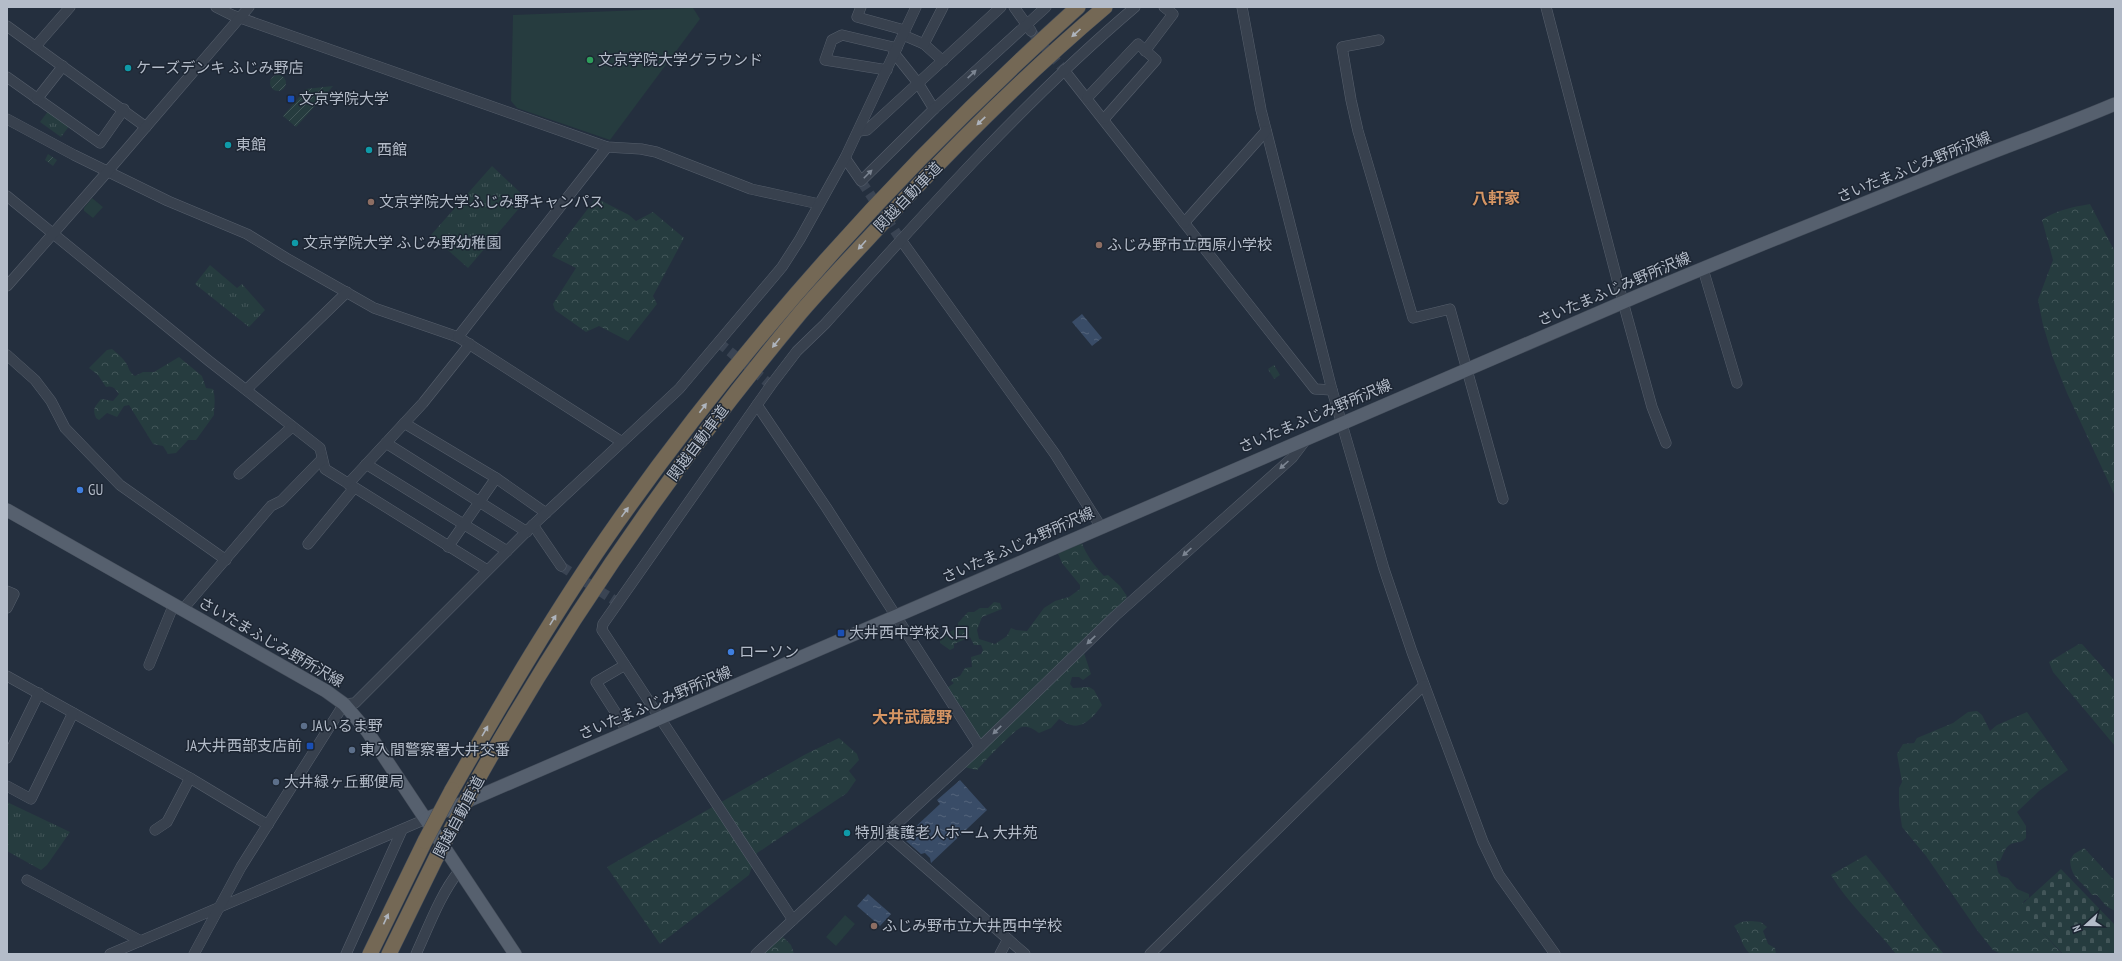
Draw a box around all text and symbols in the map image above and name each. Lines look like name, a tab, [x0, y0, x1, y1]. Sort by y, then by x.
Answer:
one-way arrow	[1072, 28, 1081, 37]
place label: 文京学院大学グラウンド	[598, 50, 763, 69]
marker: 文京学院大学グラウンド	[585, 55, 595, 65]
place label: ケーズデンキ ふじみ野店	[136, 58, 303, 77]
marker: ケーズデンキ ふじみ野店	[123, 63, 133, 73]
one-way arrow	[967, 69, 977, 78]
place label: 文京学院大学	[299, 89, 389, 108]
marker: 文京学院大学	[286, 94, 296, 104]
one-way arrow	[976, 116, 986, 126]
street label: さいたまふじみ野所沢線	[1834, 127, 1994, 206]
place label: 東館	[236, 135, 266, 154]
marker: 東館	[223, 140, 233, 150]
place label: 西館	[377, 140, 407, 159]
marker: 西館	[364, 145, 374, 155]
street label: 関越自動車道	[870, 158, 946, 236]
one-way arrow	[863, 169, 873, 179]
district label: 八軒家	[1472, 188, 1520, 208]
place label: 文京学院大学ふじみ野キャンパス	[379, 192, 604, 211]
marker: 文京学院大学ふじみ野キャンパス	[366, 197, 376, 207]
place label: 文京学院大学 ふじみ野幼稚園	[303, 233, 501, 252]
place label: ふじみ野市立西原小学校	[1107, 235, 1272, 254]
marker: 文京学院大学 ふじみ野幼稚園	[290, 238, 300, 248]
one-way arrow	[857, 240, 867, 250]
marker: ふじみ野市立西原小学校	[1094, 240, 1104, 250]
street label: さいたまふじみ野所沢線	[1534, 248, 1693, 329]
one-way arrow	[772, 338, 781, 349]
street label: さいたまふじみ野所沢線	[1235, 375, 1394, 456]
street label: 関越自動車道	[663, 401, 732, 484]
one-way arrow	[698, 402, 707, 413]
one-way arrow	[1279, 461, 1289, 470]
place label: GU	[88, 480, 103, 499]
marker: GU	[75, 485, 85, 495]
street label: さいたまふじみ野所沢線	[939, 502, 1097, 587]
one-way arrow	[621, 507, 629, 517]
one-way arrow	[1182, 547, 1192, 557]
street label: さいたまふじみ野所沢線	[195, 592, 347, 691]
one-way arrow	[549, 615, 557, 625]
place label: 大井西中学校入口	[849, 623, 969, 642]
marker: 大井西中学校入口	[836, 628, 846, 638]
one-way arrow	[1086, 635, 1096, 644]
place label: ローソン	[739, 642, 799, 661]
marker: ローソン	[726, 647, 736, 657]
street label: さいたまふじみ野所沢線	[575, 662, 734, 743]
district label: 大井武蔵野	[872, 707, 952, 727]
place label: JAいるま野	[311, 716, 383, 735]
marker: JAいるま野	[299, 721, 309, 731]
one-way arrow	[482, 725, 489, 737]
one-way arrow	[992, 725, 1002, 735]
place label: JA大井西部支店前	[185, 736, 302, 755]
place label: 東入間警察署大井交番	[360, 740, 510, 759]
marker: JA大井西部支店前	[305, 741, 315, 751]
marker: 東入間警察署大井交番	[347, 745, 357, 755]
place label: 大井緑ヶ丘郵便局	[284, 772, 404, 791]
street label: 関越自動車道	[429, 773, 488, 861]
marker: 大井緑ヶ丘郵便局	[271, 777, 281, 787]
place label: 特別養護老人ホーム 大井苑	[855, 823, 1038, 842]
marker: 特別養護老人ホーム 大井苑	[842, 828, 852, 838]
north arrow	[2066, 905, 2106, 945]
one-way arrow	[383, 913, 389, 924]
place label: ふじみ野市立大井西中学校	[882, 916, 1062, 935]
marker: ふじみ野市立大井西中学校	[869, 921, 879, 931]
text: N	[2069, 923, 2084, 934]

